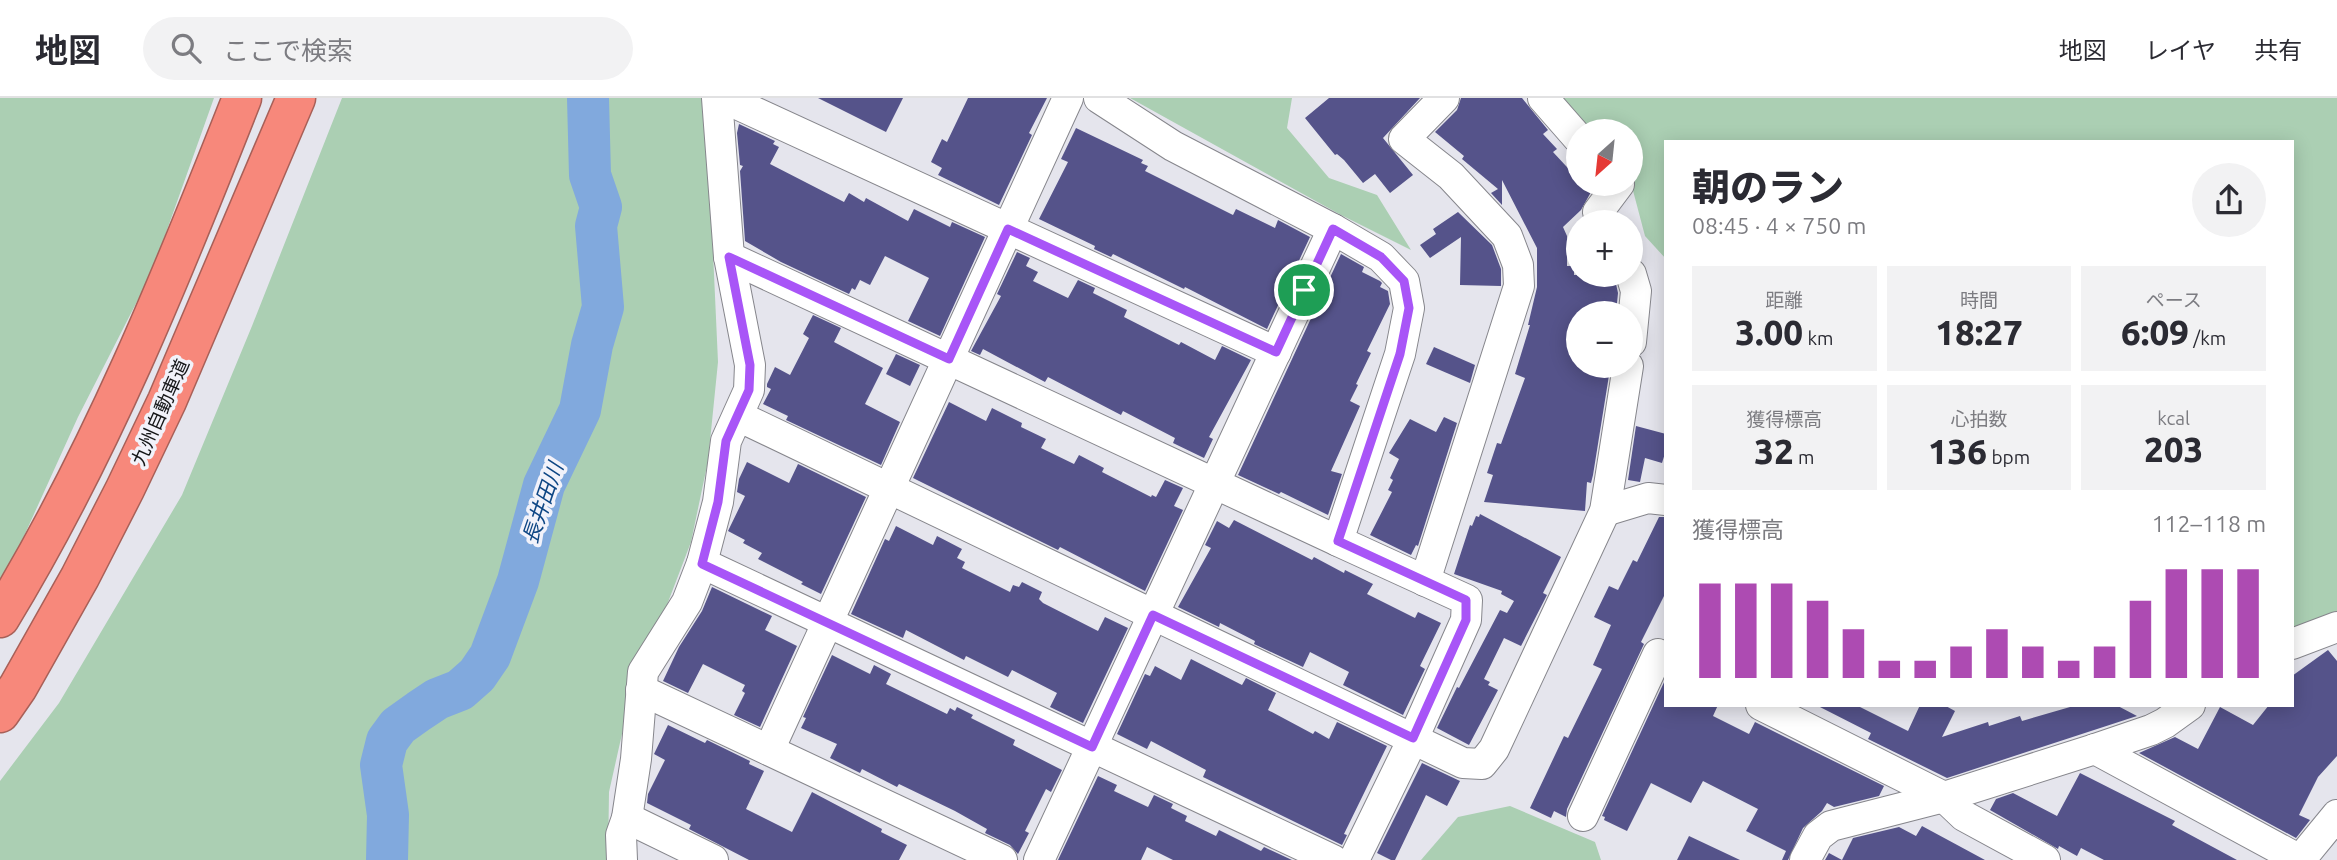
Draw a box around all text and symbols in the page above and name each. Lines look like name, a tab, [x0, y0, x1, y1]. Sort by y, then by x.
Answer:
search box	[143, 17, 633, 80]
icon: search	[167, 29, 205, 67]
text: 地図	[35, 31, 101, 68]
text: ここで検索	[223, 36, 353, 65]
text: 地図	[2059, 37, 2107, 64]
text: レイヤ	[2145, 37, 2216, 64]
text: 共有	[2254, 37, 2302, 64]
north arrow	[1566, 119, 1643, 196]
map controls	[1566, 119, 1643, 378]
button: share	[2192, 163, 2266, 237]
text: 朝のラン	[1692, 166, 1844, 208]
button: +	[1566, 210, 1643, 287]
text: 08:45 · 4 × 750 m	[1692, 213, 1866, 238]
pin	[1274, 260, 1334, 320]
icon: arrive	[1285, 271, 1323, 309]
text: 距離	[1765, 289, 1803, 311]
text: 時間	[1960, 289, 1998, 311]
text: ペース	[2146, 289, 2202, 311]
button: −	[1566, 301, 1643, 378]
text: 3.00	[1735, 312, 1803, 352]
text: 18:27	[1935, 312, 2023, 352]
text: 6:09	[2121, 312, 2189, 352]
text: km	[1803, 327, 1833, 349]
text: /km	[2189, 327, 2226, 349]
street label: 九州自動車道	[127, 355, 193, 469]
text: kcal	[2157, 407, 2190, 429]
text: 獲得標高	[1746, 408, 1822, 430]
text: 心拍数	[1950, 408, 2008, 430]
text: 203	[2144, 429, 2203, 469]
text: 32	[1754, 431, 1794, 471]
text: 136	[1928, 431, 1987, 471]
text: m	[1794, 446, 1814, 468]
text: bpm	[1987, 446, 2030, 468]
water label: 長井田川	[517, 457, 568, 547]
text: 112–118 m	[2152, 511, 2266, 536]
text: 獲得標高	[1692, 517, 1784, 542]

